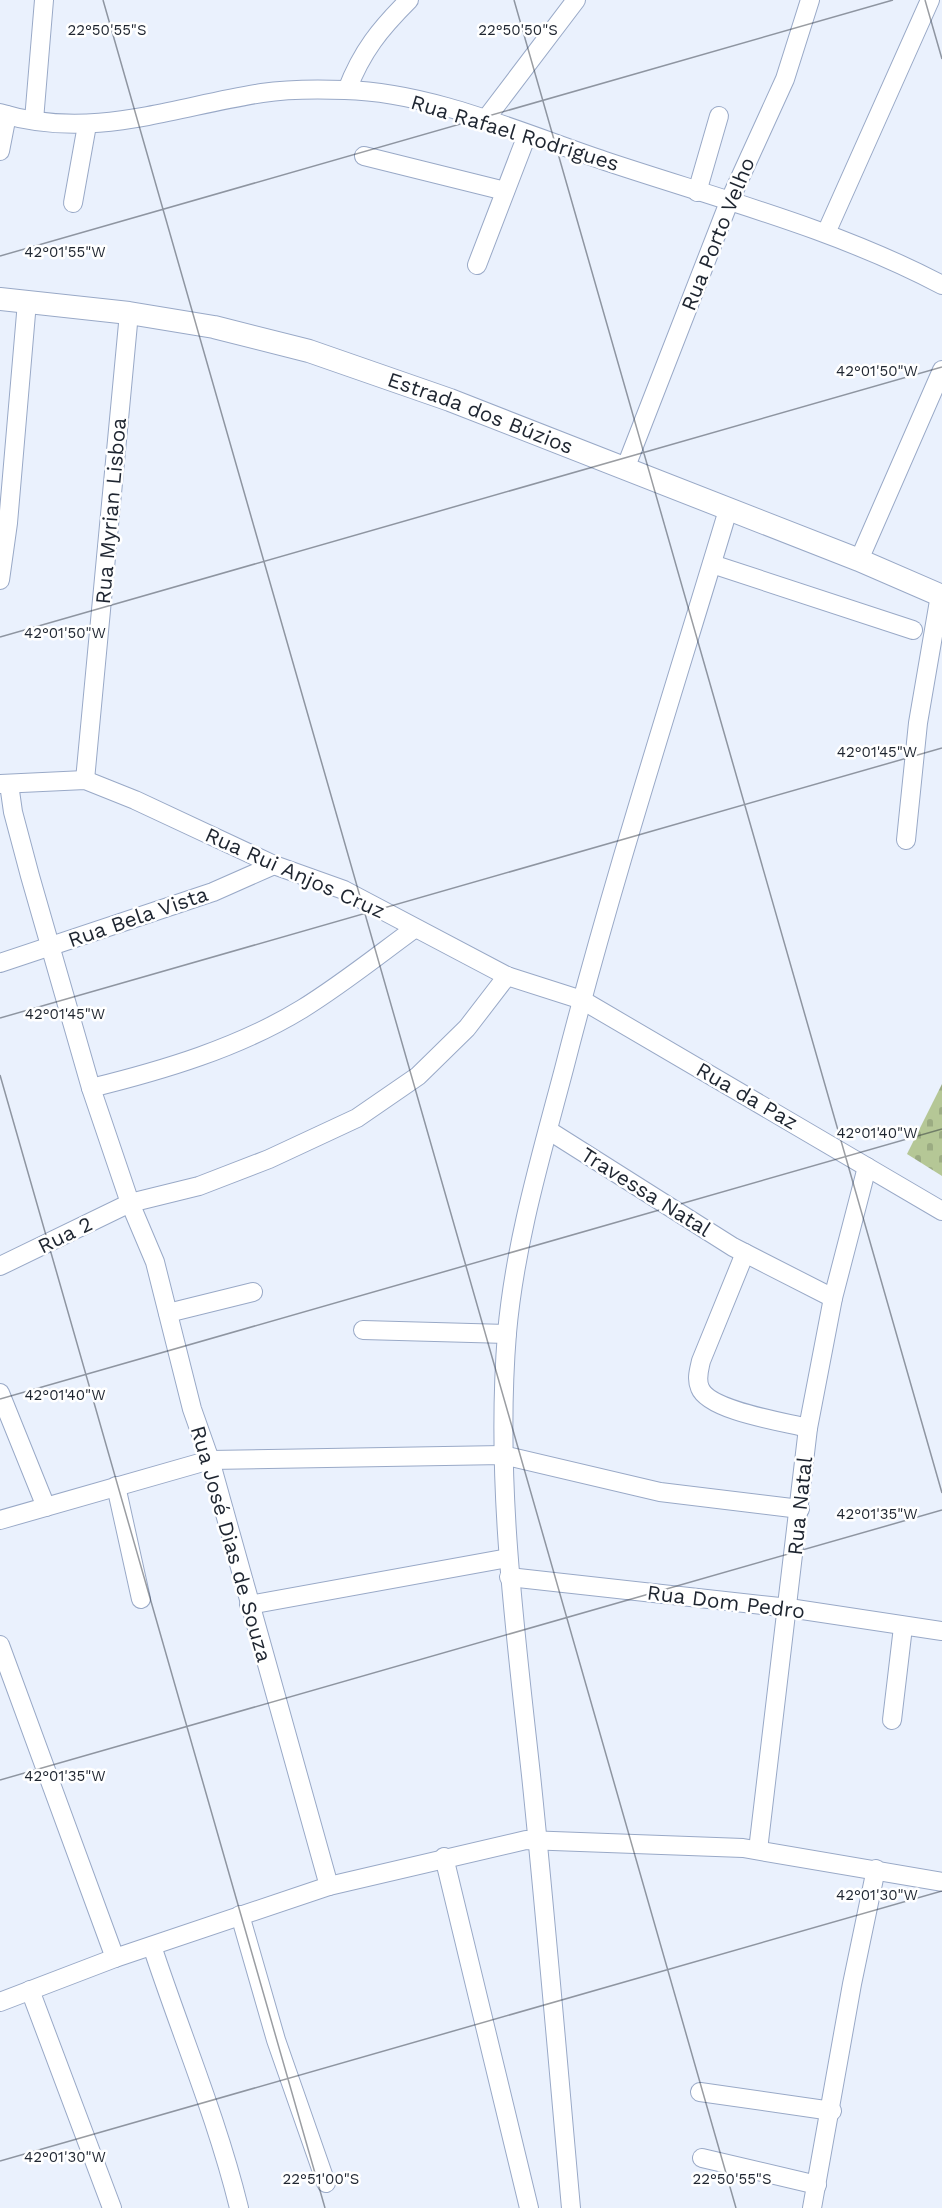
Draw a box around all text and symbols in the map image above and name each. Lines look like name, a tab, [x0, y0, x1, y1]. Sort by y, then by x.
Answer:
text: 22°50'55"S	[67, 21, 147, 39]
text: 22°50'50"S	[478, 21, 558, 39]
street label: Rua Rafael Rodrigues	[408, 89, 622, 176]
street label: Rua Porto Velho	[675, 154, 760, 314]
text: 42°01'55"W	[24, 243, 106, 261]
text: 42°01'50"W	[836, 362, 918, 380]
street label: Estrada dos Búzios	[384, 366, 577, 459]
street label: Rua Myrian Lisboa	[90, 417, 131, 605]
text: 42°01'50"W	[24, 624, 106, 642]
text: 42°01'45"W	[837, 743, 917, 761]
street label: Rua Rui Anjos Cruz	[201, 822, 389, 923]
street label: Rua Bela Vista	[65, 881, 211, 952]
text: 42°01'45"W	[25, 1005, 105, 1023]
street label: Rua da Paz	[692, 1057, 802, 1135]
text: 42°01'40"W	[836, 1124, 918, 1142]
street label: Travessa Natal	[577, 1142, 716, 1242]
street label: Rua 2	[33, 1211, 96, 1258]
text: 42°01'40"W	[24, 1386, 106, 1404]
street label: Rua José Dias de Souza	[186, 1423, 277, 1665]
street label: Rua Natal	[782, 1455, 817, 1557]
text: 42°01'35"W	[836, 1505, 918, 1523]
street label: Rua Dom Pedro	[646, 1579, 806, 1624]
text: 42°01'35"W	[24, 1767, 106, 1785]
text: 42°01'30"W	[836, 1886, 918, 1904]
text: 42°01'30"W	[24, 2148, 106, 2166]
text: 22°51'00"S	[283, 2170, 359, 2188]
text: 22°50'55"S	[692, 2170, 772, 2188]

